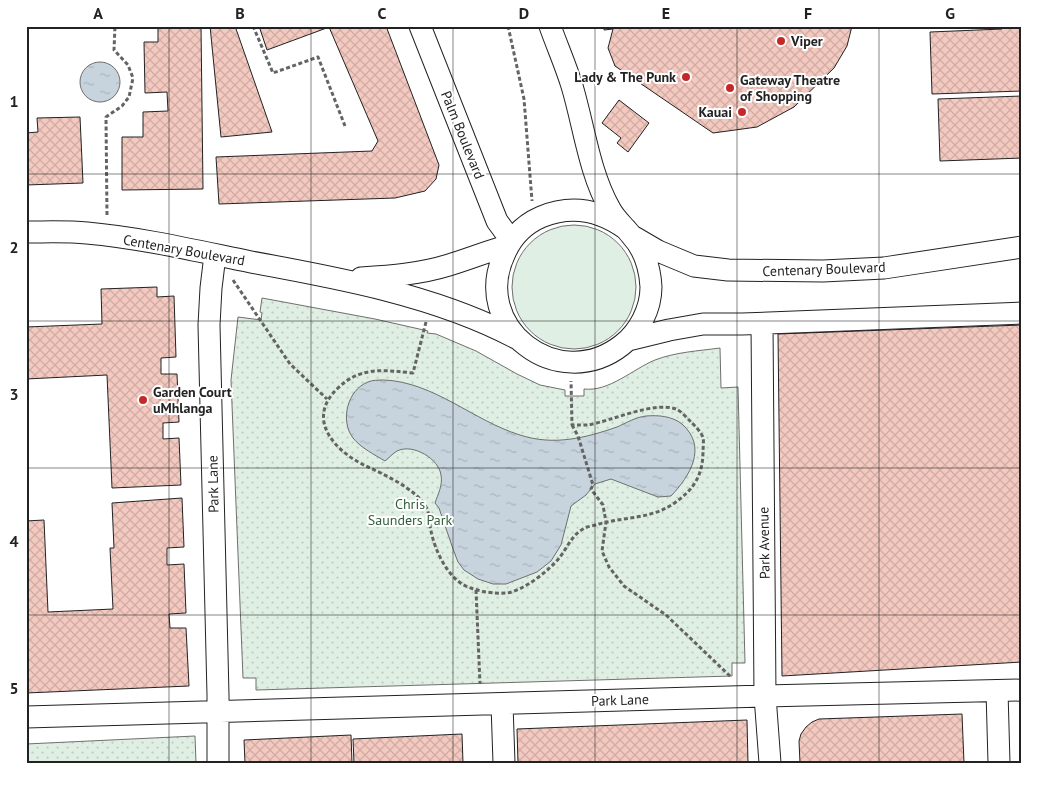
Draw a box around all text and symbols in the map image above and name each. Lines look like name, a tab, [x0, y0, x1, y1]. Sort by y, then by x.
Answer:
text: A	[93, 3, 103, 23]
text: B	[235, 3, 245, 23]
text: C	[378, 3, 387, 23]
text: D	[519, 3, 529, 23]
text: E	[662, 3, 670, 23]
text: F	[804, 3, 812, 23]
text: G	[945, 3, 955, 23]
place label: Viper	[790, 32, 823, 50]
marker: Viper	[775, 35, 787, 47]
place label: Lady & The Punk	[574, 68, 676, 86]
marker: Lady & The Punk	[680, 71, 692, 83]
place label: Gateway Theatre of Shopping	[740, 71, 840, 105]
marker: Gateway Theatre of Shopping	[724, 82, 736, 94]
street label: Palm Boulevard	[437, 88, 489, 182]
text: 1	[9, 91, 19, 111]
place label: Kauai	[698, 103, 732, 121]
marker: Kauai	[736, 106, 748, 118]
street label: Centenary Boulevard	[122, 230, 246, 270]
text: 2	[9, 237, 19, 257]
street label: Centenary Boulevard	[762, 258, 886, 280]
place label: Garden Court uMhlanga	[153, 383, 232, 417]
text: 3	[9, 384, 19, 404]
marker: Garden Court uMhlanga	[137, 394, 149, 406]
street label: Park Lane	[203, 455, 223, 513]
park label: Chris Saunders Park	[368, 495, 452, 529]
street label: Park Avenue	[754, 507, 774, 579]
text: 4	[9, 531, 19, 551]
text: 5	[9, 678, 19, 698]
street label: Park Lane	[591, 690, 649, 710]

